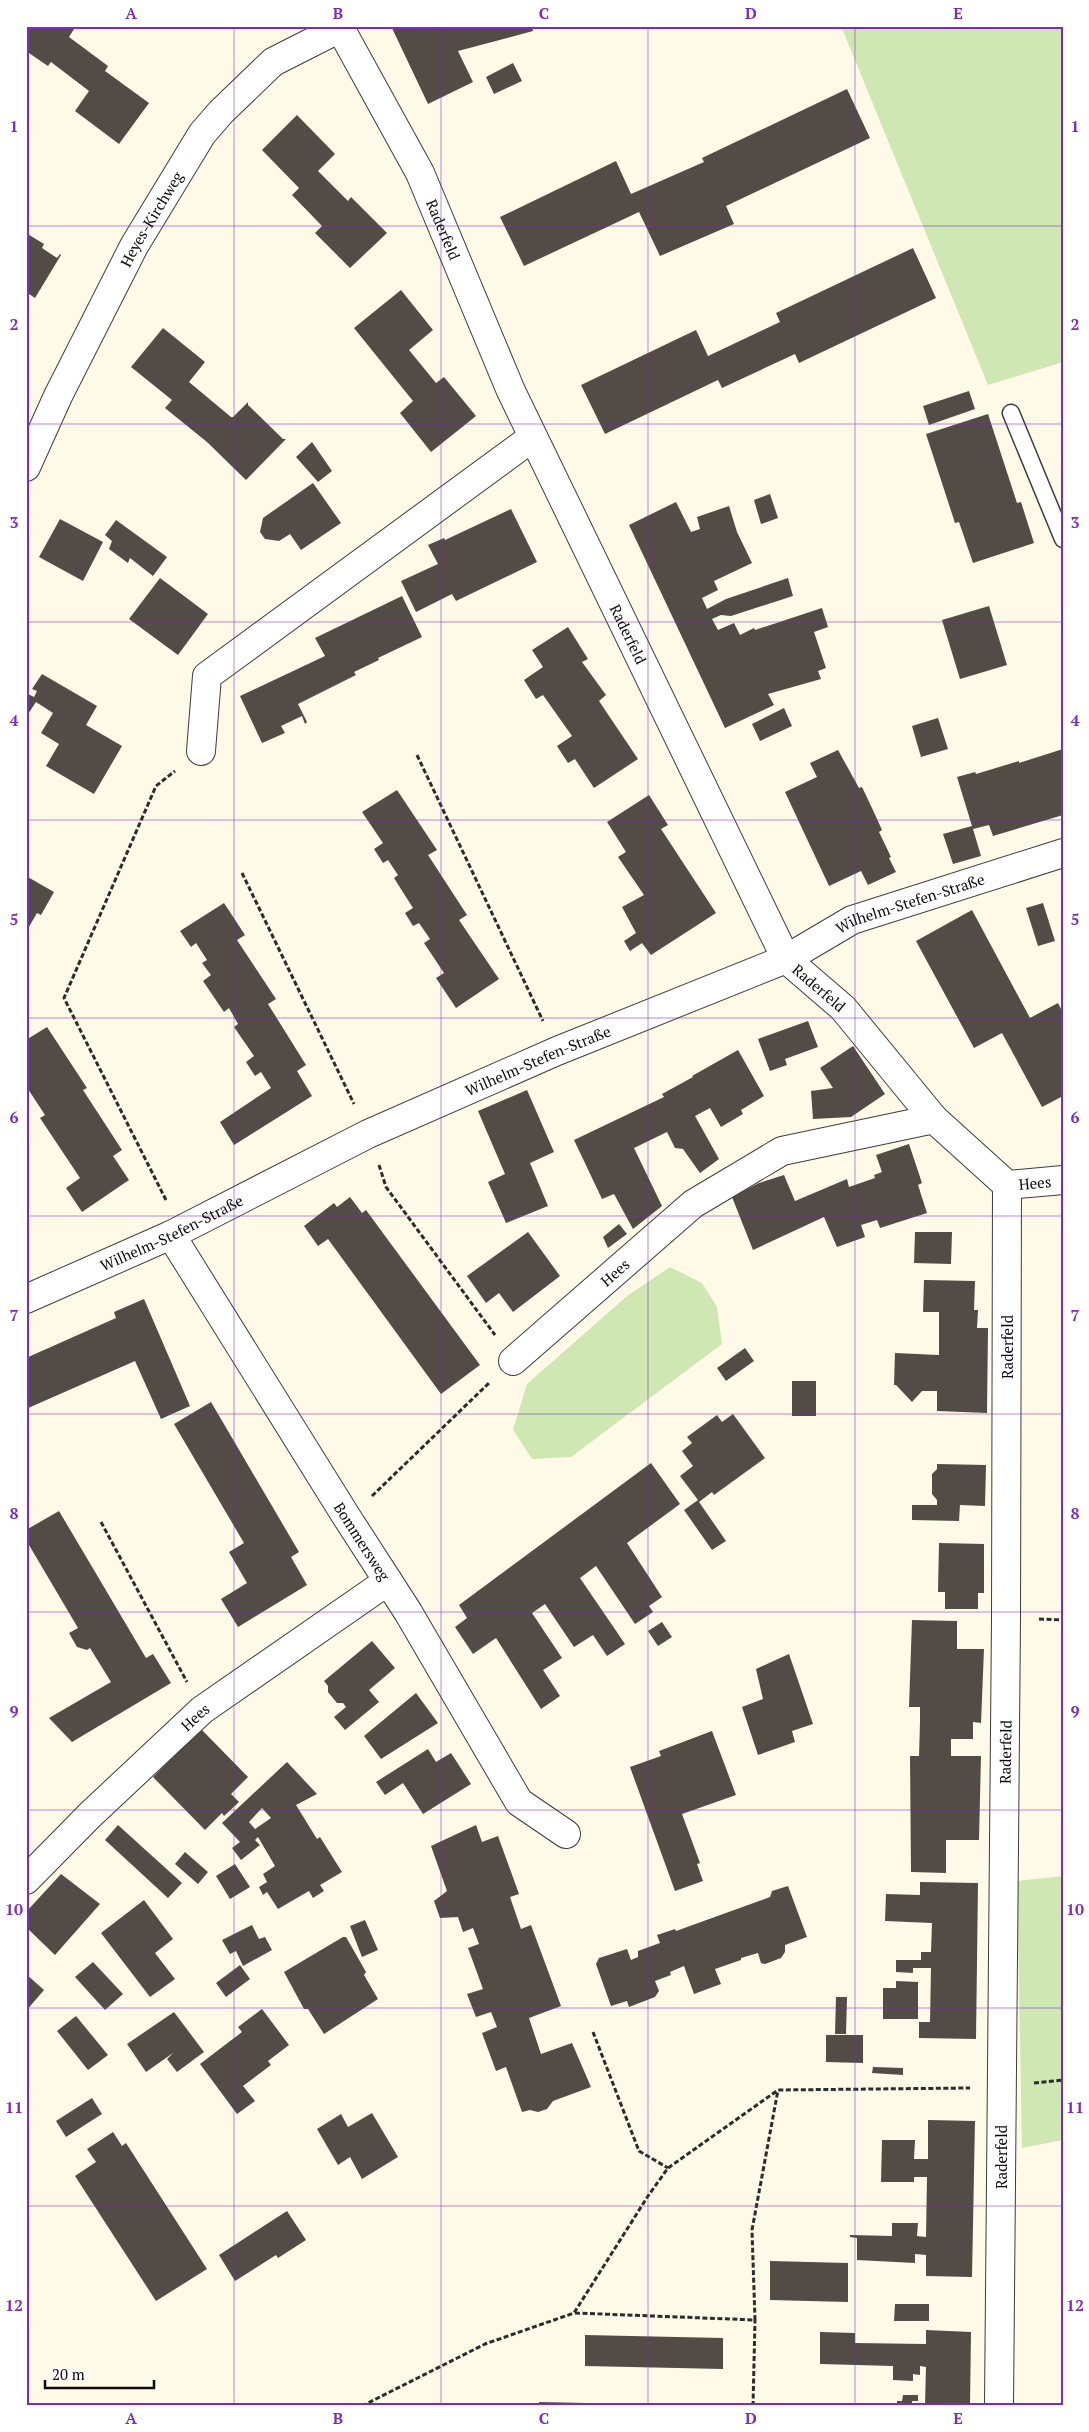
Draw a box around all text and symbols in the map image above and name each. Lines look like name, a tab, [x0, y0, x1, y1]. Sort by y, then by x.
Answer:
text: A	[125, 2, 137, 24]
text: B	[333, 2, 343, 24]
text: C	[539, 2, 549, 24]
text: D	[745, 2, 757, 24]
text: E	[953, 2, 963, 24]
text: 1	[9, 115, 19, 137]
text: 1	[1070, 115, 1080, 137]
street label: Heyes-Kirchweg	[115, 166, 188, 270]
street label: Raderfeld	[422, 196, 465, 263]
text: 2	[9, 313, 19, 335]
text: 2	[1070, 313, 1080, 335]
text: 3	[9, 511, 19, 533]
text: 3	[1070, 511, 1080, 533]
street label: Raderfeld	[606, 601, 652, 667]
text: 4	[9, 709, 19, 731]
text: 4	[1070, 709, 1080, 731]
street label: Wilhelm-Stefen-Straße	[832, 869, 987, 938]
text: 5	[9, 908, 19, 930]
text: 5	[1070, 908, 1080, 930]
street label: Raderfeld	[788, 959, 850, 1016]
street label: Wilhelm-Stefen-Straße	[462, 1021, 613, 1100]
text: 6	[9, 1106, 19, 1128]
text: 6	[1070, 1106, 1080, 1128]
street label: Hees	[1018, 1171, 1052, 1194]
street label: Wilhelm-Stefen-Straße	[97, 1190, 246, 1275]
street label: Hees	[596, 1254, 634, 1290]
text: 7	[9, 1304, 19, 1326]
text: 7	[1070, 1304, 1080, 1326]
street label: Raderfeld	[997, 1315, 1017, 1379]
street label: Bommersweg	[330, 1498, 396, 1585]
text: 8	[9, 1502, 19, 1524]
text: 8	[1070, 1502, 1080, 1524]
street label: Hees	[176, 1698, 213, 1735]
text: 9	[9, 1700, 19, 1722]
text: 9	[1070, 1700, 1080, 1722]
street label: Raderfeld	[994, 1720, 1016, 1784]
text: 10	[5, 1898, 23, 1920]
text: 10	[1066, 1898, 1084, 1920]
text: 11	[5, 2096, 23, 2118]
text: 11	[1066, 2096, 1084, 2118]
street label: Raderfeld	[991, 2125, 1011, 2189]
text: 12	[5, 2294, 23, 2316]
text: 12	[1066, 2294, 1084, 2316]
scale bar	[45, 2357, 154, 2389]
text: 20 m	[52, 2364, 85, 2384]
text: A	[125, 2407, 137, 2429]
text: B	[333, 2407, 343, 2429]
text: C	[539, 2407, 549, 2429]
text: D	[745, 2407, 757, 2429]
text: E	[953, 2407, 963, 2429]

